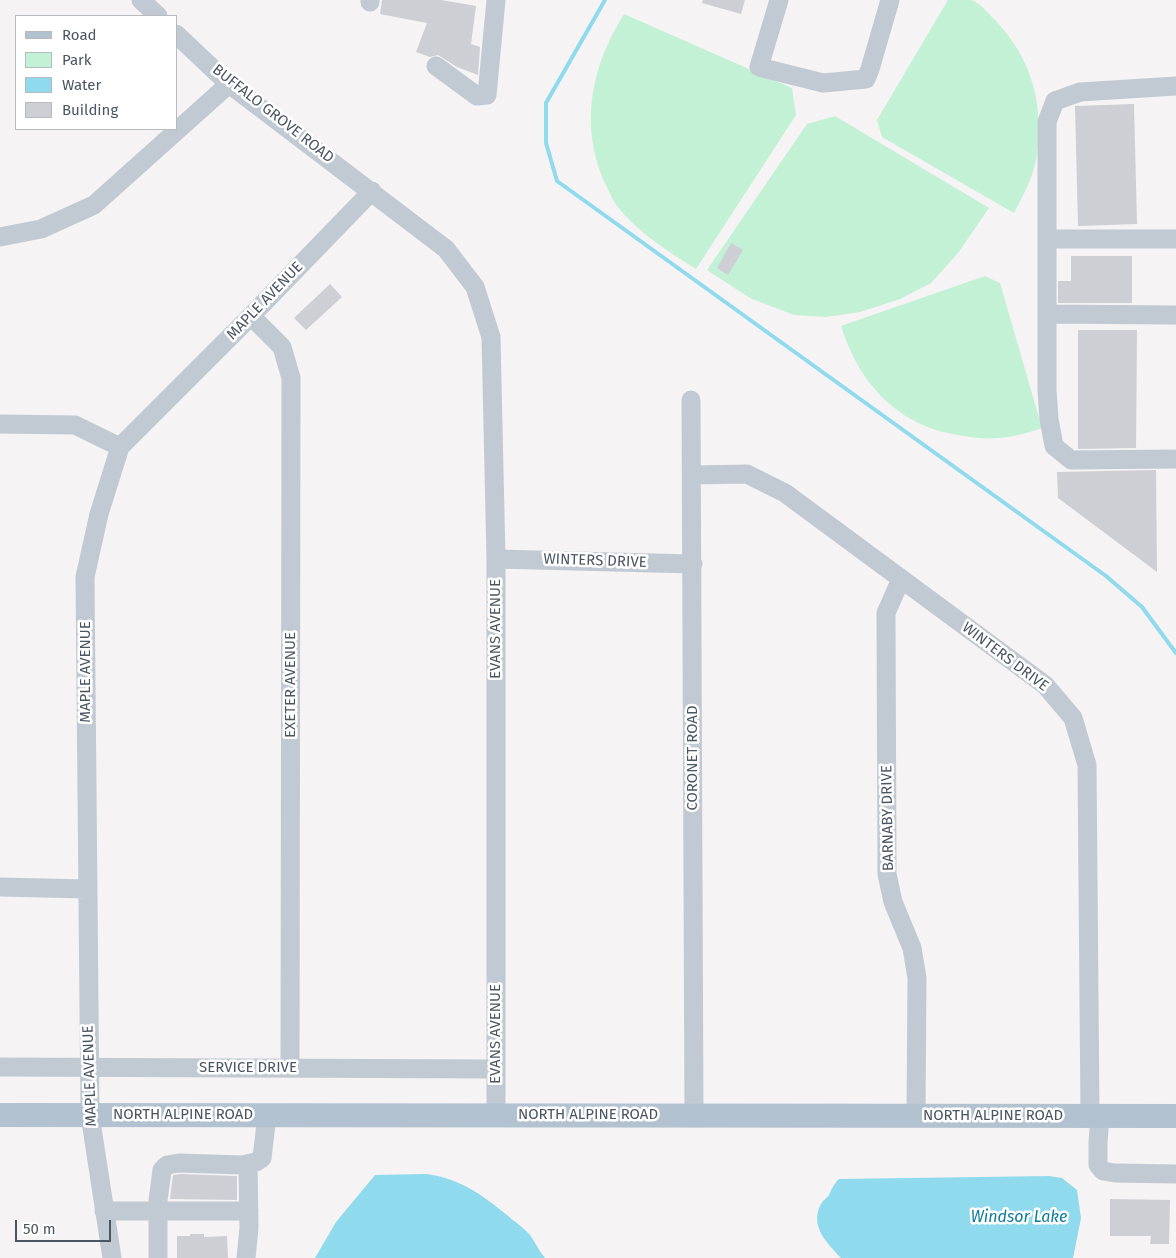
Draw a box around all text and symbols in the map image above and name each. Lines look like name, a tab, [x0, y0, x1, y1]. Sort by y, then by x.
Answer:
legend	[15, 15, 178, 130]
text: Road	[62, 26, 97, 44]
text: Park	[62, 51, 92, 69]
street label: BUFFALO GROVE ROAD	[209, 61, 337, 167]
text: Water	[62, 76, 101, 94]
text: Building	[62, 101, 118, 119]
street label: MAPLE AVENUE	[223, 258, 307, 344]
street label: WINTERS DRIVE	[543, 550, 647, 572]
street label: EVANS AVENUE	[487, 579, 505, 679]
street label: WINTERS DRIVE	[958, 619, 1052, 695]
street label: MAPLE AVENUE	[77, 621, 95, 723]
street label: EXETER AVENUE	[282, 632, 300, 738]
street label: CORONET ROAD	[684, 705, 702, 811]
street label: BARNABY DRIVE	[878, 765, 898, 871]
street label: EVANS AVENUE	[487, 984, 505, 1084]
street label: MAPLE AVENUE	[79, 1025, 101, 1127]
street label: SERVICE DRIVE	[199, 1059, 297, 1077]
street label: NORTH ALPINE ROAD	[113, 1106, 253, 1124]
street label: NORTH ALPINE ROAD	[518, 1106, 658, 1124]
street label: NORTH ALPINE ROAD	[923, 1107, 1063, 1125]
water label: Windsor Lake	[971, 1208, 1067, 1228]
scale bar	[18, 1210, 114, 1242]
text: 50 m	[23, 1220, 56, 1238]

